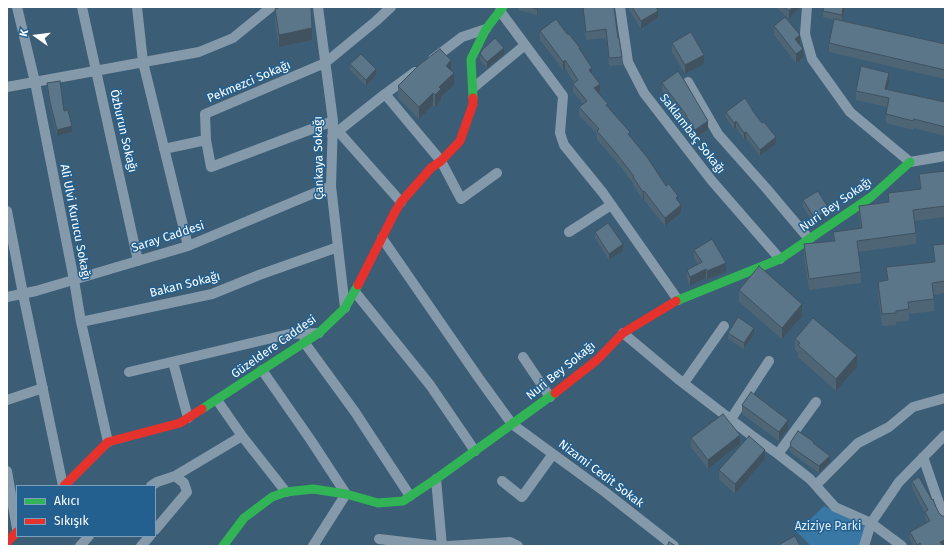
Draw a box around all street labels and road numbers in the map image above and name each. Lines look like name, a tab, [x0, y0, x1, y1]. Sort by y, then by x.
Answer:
street label: Pekmezci Sokağı	[205, 58, 293, 106]
street label: Özburun Sokağı	[106, 88, 140, 174]
street label: Saklambaç Sokağı	[656, 91, 728, 177]
street label: Çankaya Sokağı	[311, 116, 327, 200]
street label: Ali Ulvi Kurucu Sokağı	[57, 163, 93, 281]
street label: Nuri Bey Sokağı	[797, 175, 875, 235]
street label: Saray Caddesi	[130, 218, 206, 256]
street label: Bakan Sokağı	[148, 269, 222, 301]
street label: Güzeldere Caddesi	[229, 312, 319, 382]
street label: Nuri Bey Sokağı	[524, 339, 598, 403]
street label: Nizami Cedit Sokak	[555, 437, 647, 511]

